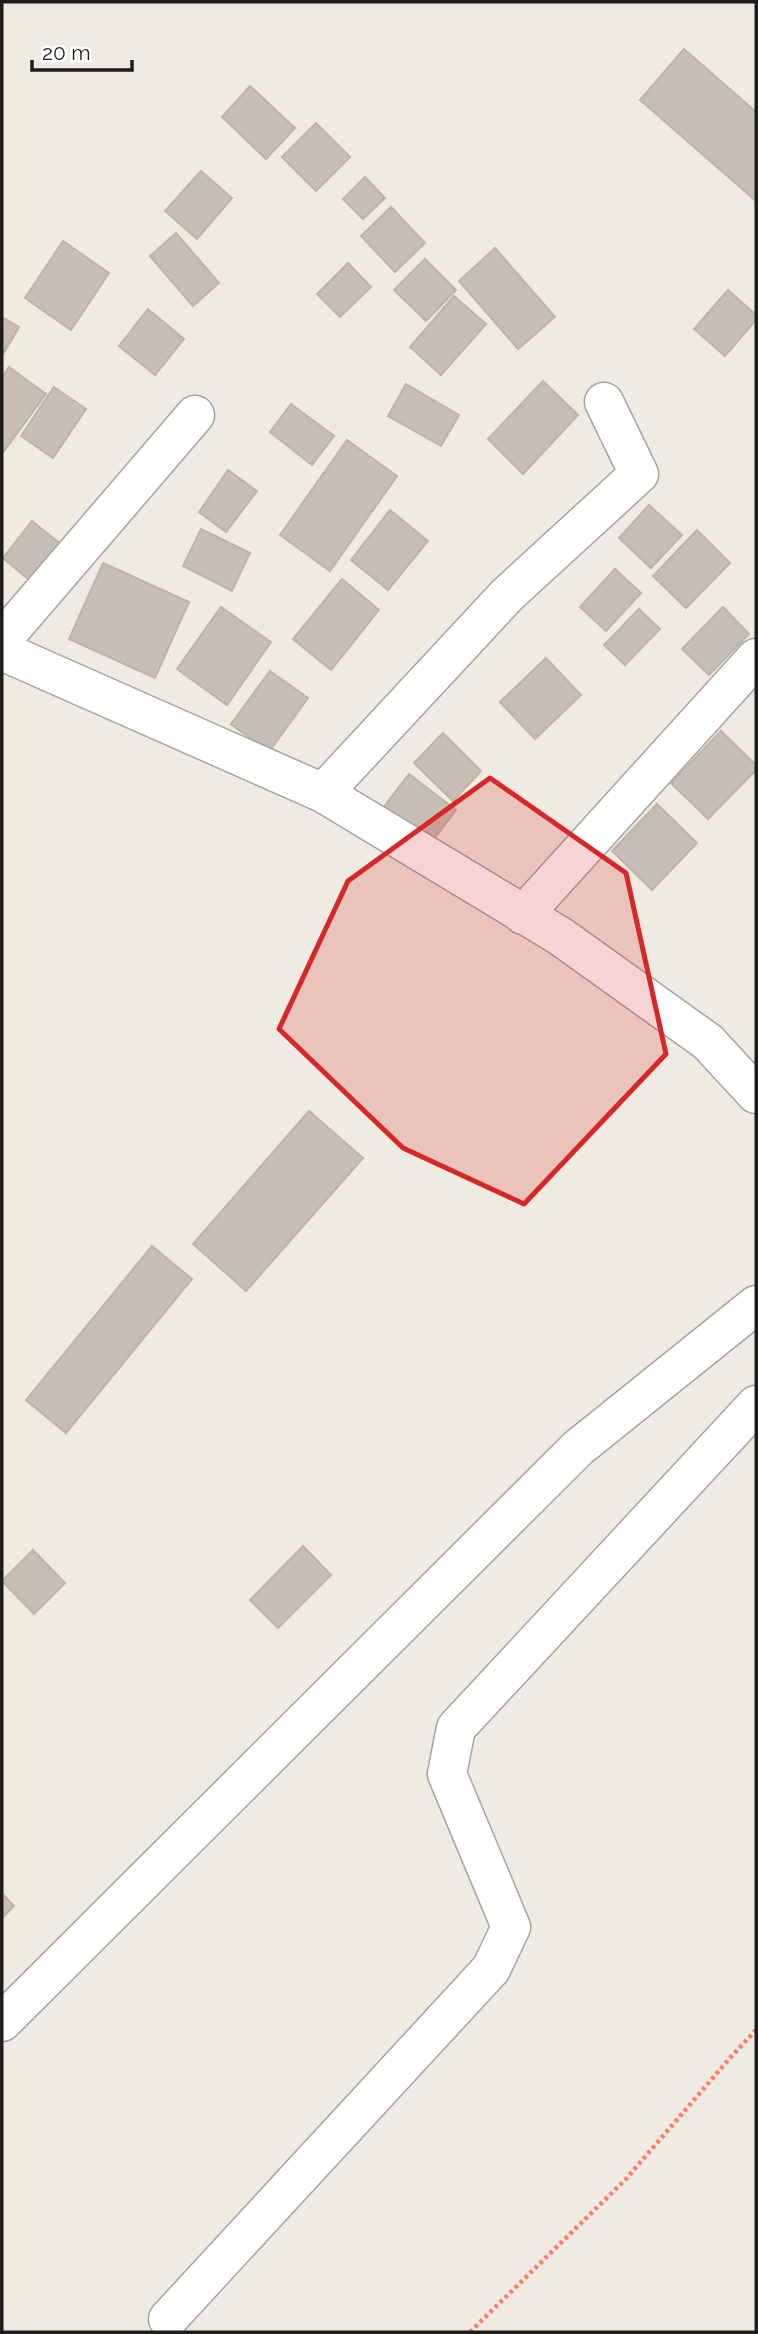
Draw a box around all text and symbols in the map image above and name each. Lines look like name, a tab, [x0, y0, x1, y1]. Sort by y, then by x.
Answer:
scale bar	[32, 28, 131, 72]
text: 20 m	[42, 40, 90, 65]

